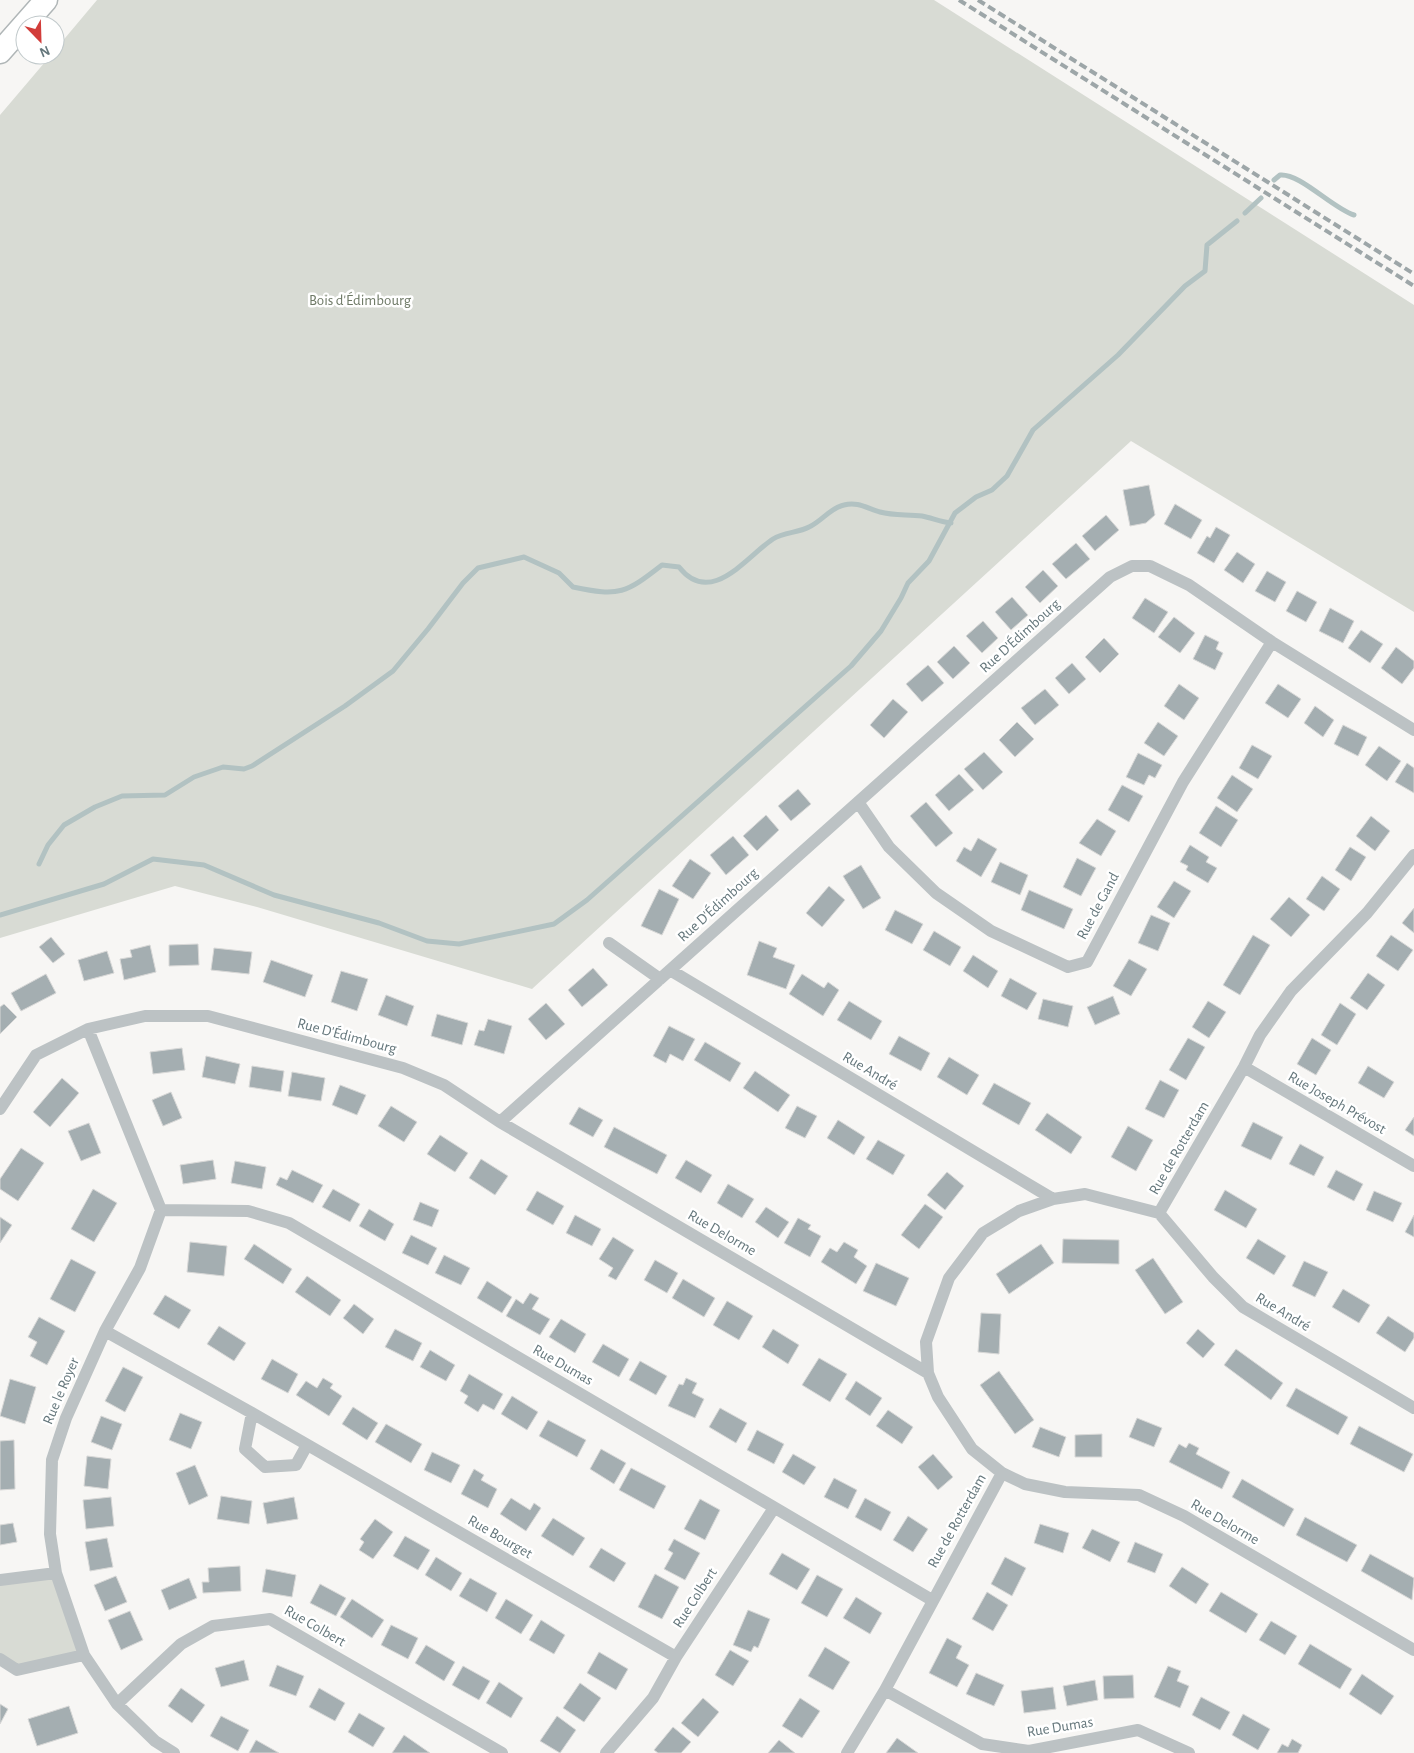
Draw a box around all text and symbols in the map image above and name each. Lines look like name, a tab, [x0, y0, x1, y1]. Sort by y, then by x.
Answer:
north arrow	[15, 15, 65, 65]
text: N	[37, 43, 52, 59]
park label: Bois d'Édimbourg	[309, 291, 412, 308]
street label: Rue D'Édimbourg	[976, 594, 1063, 676]
street label: Rue D'Édimbourg	[674, 863, 761, 945]
street label: Rue de Gand	[1074, 870, 1122, 942]
street label: Rue D'Édimbourg	[296, 1014, 399, 1057]
street label: Rue André	[840, 1049, 900, 1093]
street label: Rue Joseph Prévost	[1285, 1069, 1389, 1137]
street label: Rue de Rotterdam	[1146, 1099, 1212, 1197]
street label: Rue Delorme	[685, 1207, 759, 1259]
street label: Rue André	[1253, 1290, 1313, 1334]
street label: Rue Dumas	[530, 1342, 596, 1388]
street label: Rue le Royer	[40, 1355, 82, 1427]
street label: Rue de Rotterdam	[925, 1471, 989, 1571]
street label: Rue Delorme	[1188, 1496, 1262, 1548]
street label: Rue Bourget	[465, 1513, 535, 1562]
street label: Rue Colbert	[670, 1565, 720, 1631]
street label: Rue Colbert	[282, 1603, 348, 1650]
street label: Rue Dumas	[1026, 1714, 1094, 1740]

